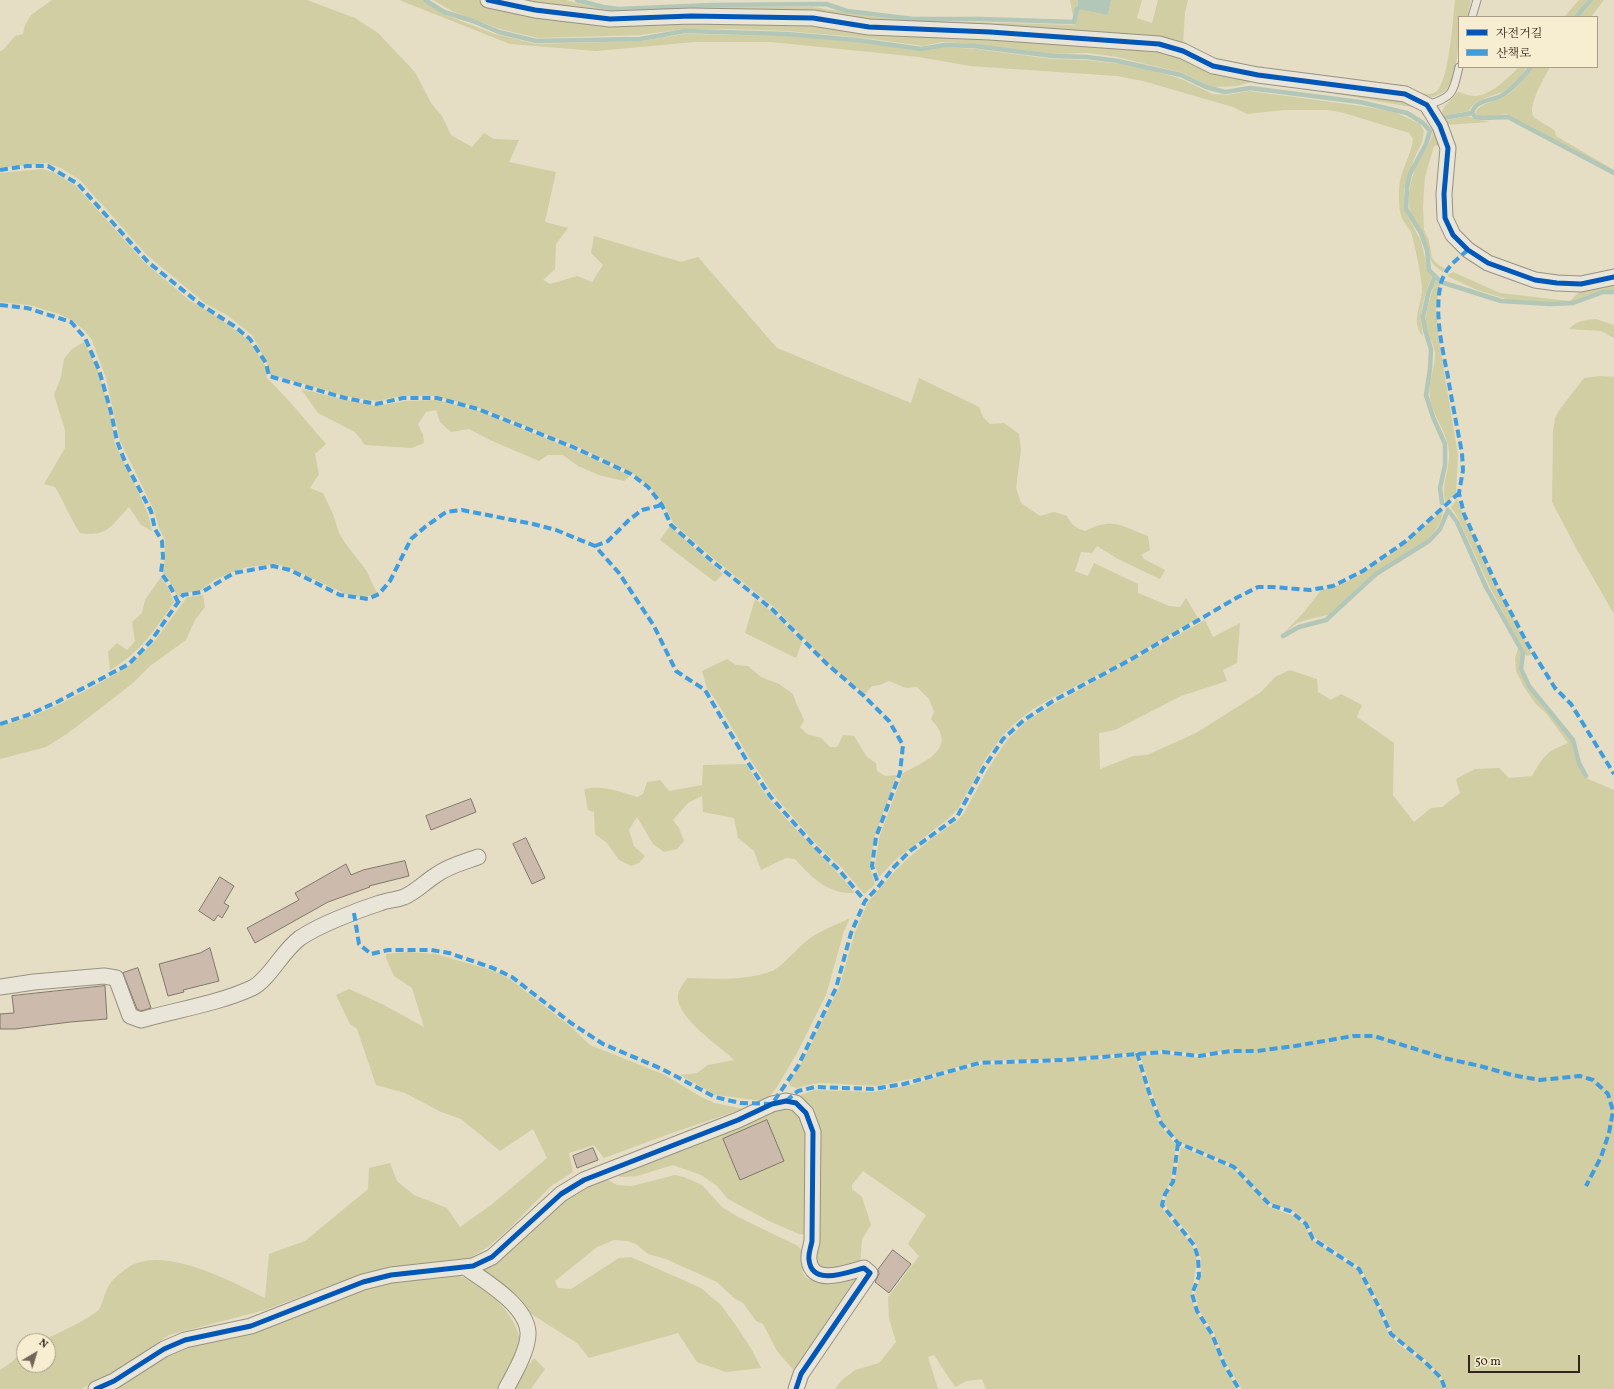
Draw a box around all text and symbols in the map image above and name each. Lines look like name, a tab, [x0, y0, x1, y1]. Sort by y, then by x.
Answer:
legend	[1458, 16, 1598, 68]
text: 자전거길	[1496, 26, 1542, 42]
text: 산책로	[1496, 46, 1531, 62]
north arrow	[16, 1333, 56, 1373]
text: N	[35, 1336, 51, 1352]
scale bar	[1470, 1347, 1582, 1373]
text: 50 m	[1475, 1354, 1501, 1370]

